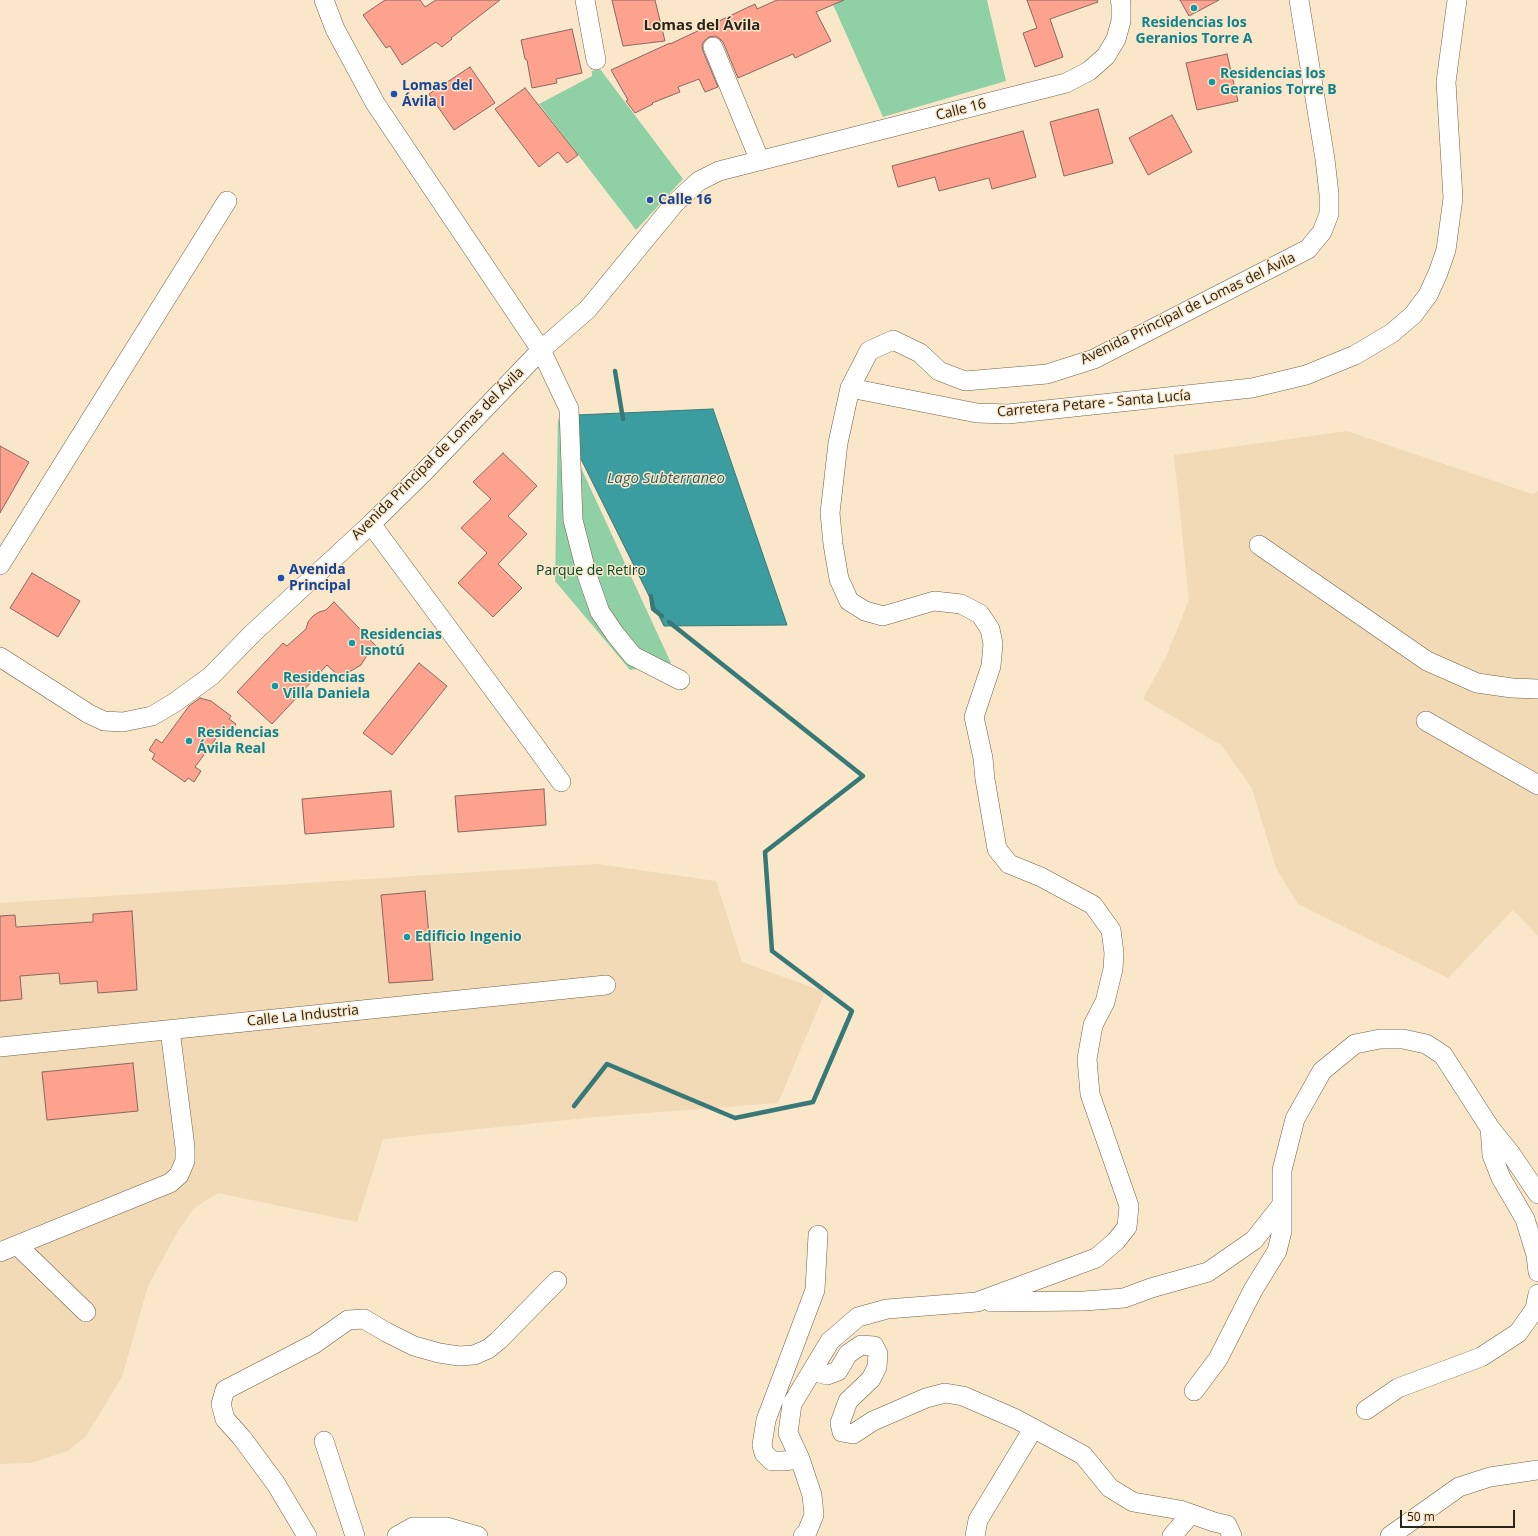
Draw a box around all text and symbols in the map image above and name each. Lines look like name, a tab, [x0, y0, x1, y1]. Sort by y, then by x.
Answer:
marker: Residencias los Geranios Torre A	[1189, 3, 1199, 13]
place label: Residencias los Geranios Torre A	[1135, 15, 1253, 48]
district label: Lomas del Ávila	[644, 17, 760, 35]
place label: Residencias los Geranios Torre B	[1220, 66, 1337, 98]
marker: Residencias los Geranios Torre B	[1207, 77, 1217, 87]
place label: Lomas del Ávila I	[402, 78, 473, 110]
marker: Lomas del Ávila I	[389, 89, 399, 99]
street label: Calle 16	[934, 96, 988, 124]
place label: Calle 16	[658, 192, 712, 208]
marker: Calle 16	[645, 195, 655, 205]
street label: Avenida Principal de Lomas del Ávila	[1078, 250, 1298, 368]
street label: Avenida Principal de Lomas del Ávila	[348, 364, 528, 544]
street label: Carretera Petare - Santa Lucía	[996, 387, 1192, 421]
water label: Lago Subterraneo	[607, 470, 725, 488]
place label: Avenida Principal	[289, 562, 351, 594]
park label: Parque de Retiro	[536, 563, 646, 579]
marker: Avenida Principal	[276, 573, 286, 583]
place label: Residencias Isnotú	[360, 627, 442, 660]
marker: Residencias Isnotú	[347, 638, 357, 648]
place label: Residencias Villa Daniela	[283, 670, 370, 702]
marker: Residencias Villa Daniela	[270, 681, 280, 691]
place label: Residencias Ávila Real	[197, 725, 279, 758]
marker: Residencias Ávila Real	[184, 736, 194, 746]
place label: Edificio Ingenio	[415, 929, 522, 945]
marker: Edificio Ingenio	[402, 932, 412, 942]
street label: Calle La Industria	[246, 1002, 360, 1030]
scale bar	[1402, 1502, 1517, 1528]
text: 50 m	[1407, 1508, 1435, 1525]

